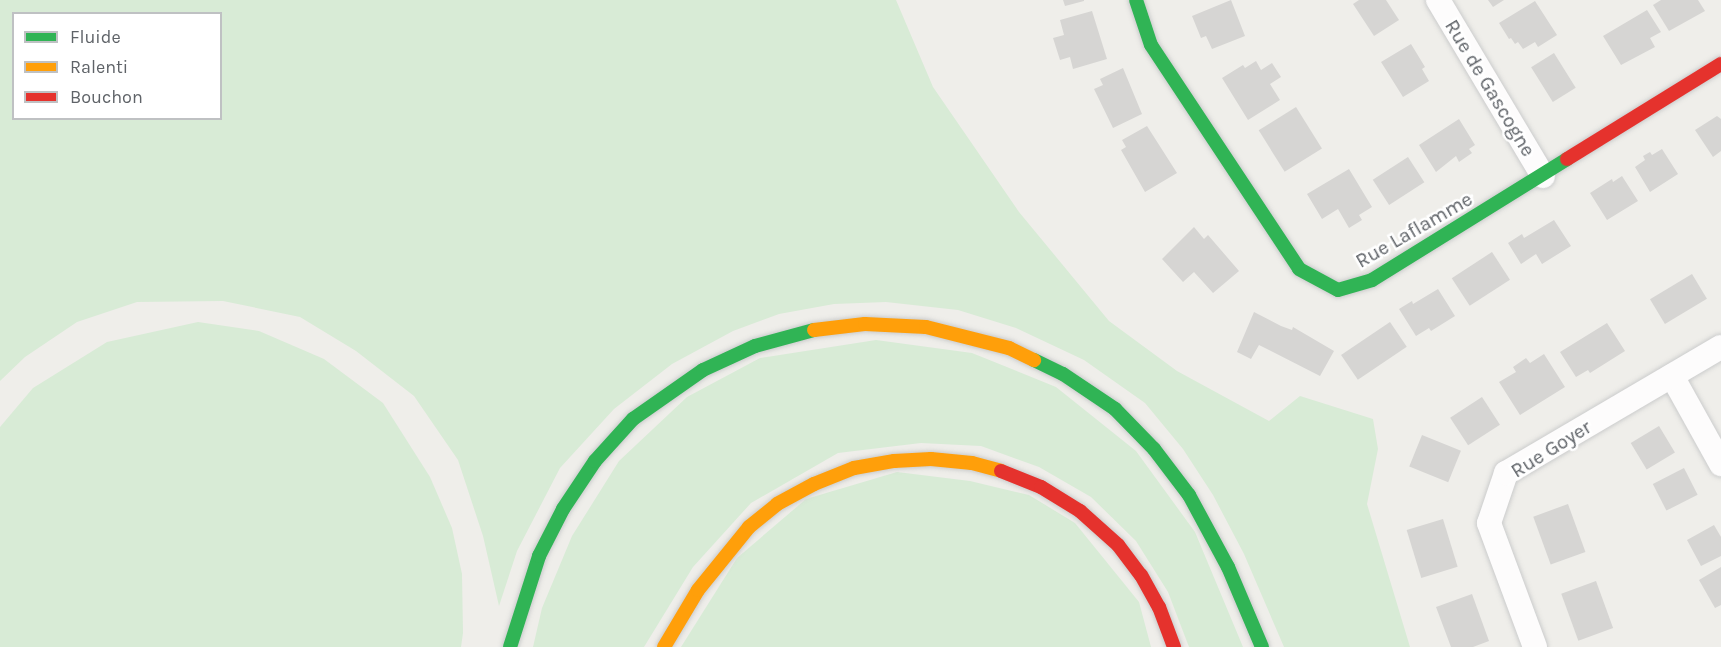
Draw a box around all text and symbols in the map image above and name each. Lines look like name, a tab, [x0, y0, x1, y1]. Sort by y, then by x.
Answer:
legend	[12, 12, 222, 120]
street label: Rue de Gascogne	[1440, 15, 1540, 161]
text: Fluide	[70, 26, 121, 48]
text: Ralenti	[70, 56, 128, 78]
text: Bouchon	[70, 86, 143, 108]
street label: Rue Laflamme	[1351, 187, 1477, 273]
street label: Rue Goyer	[1506, 415, 1596, 483]

